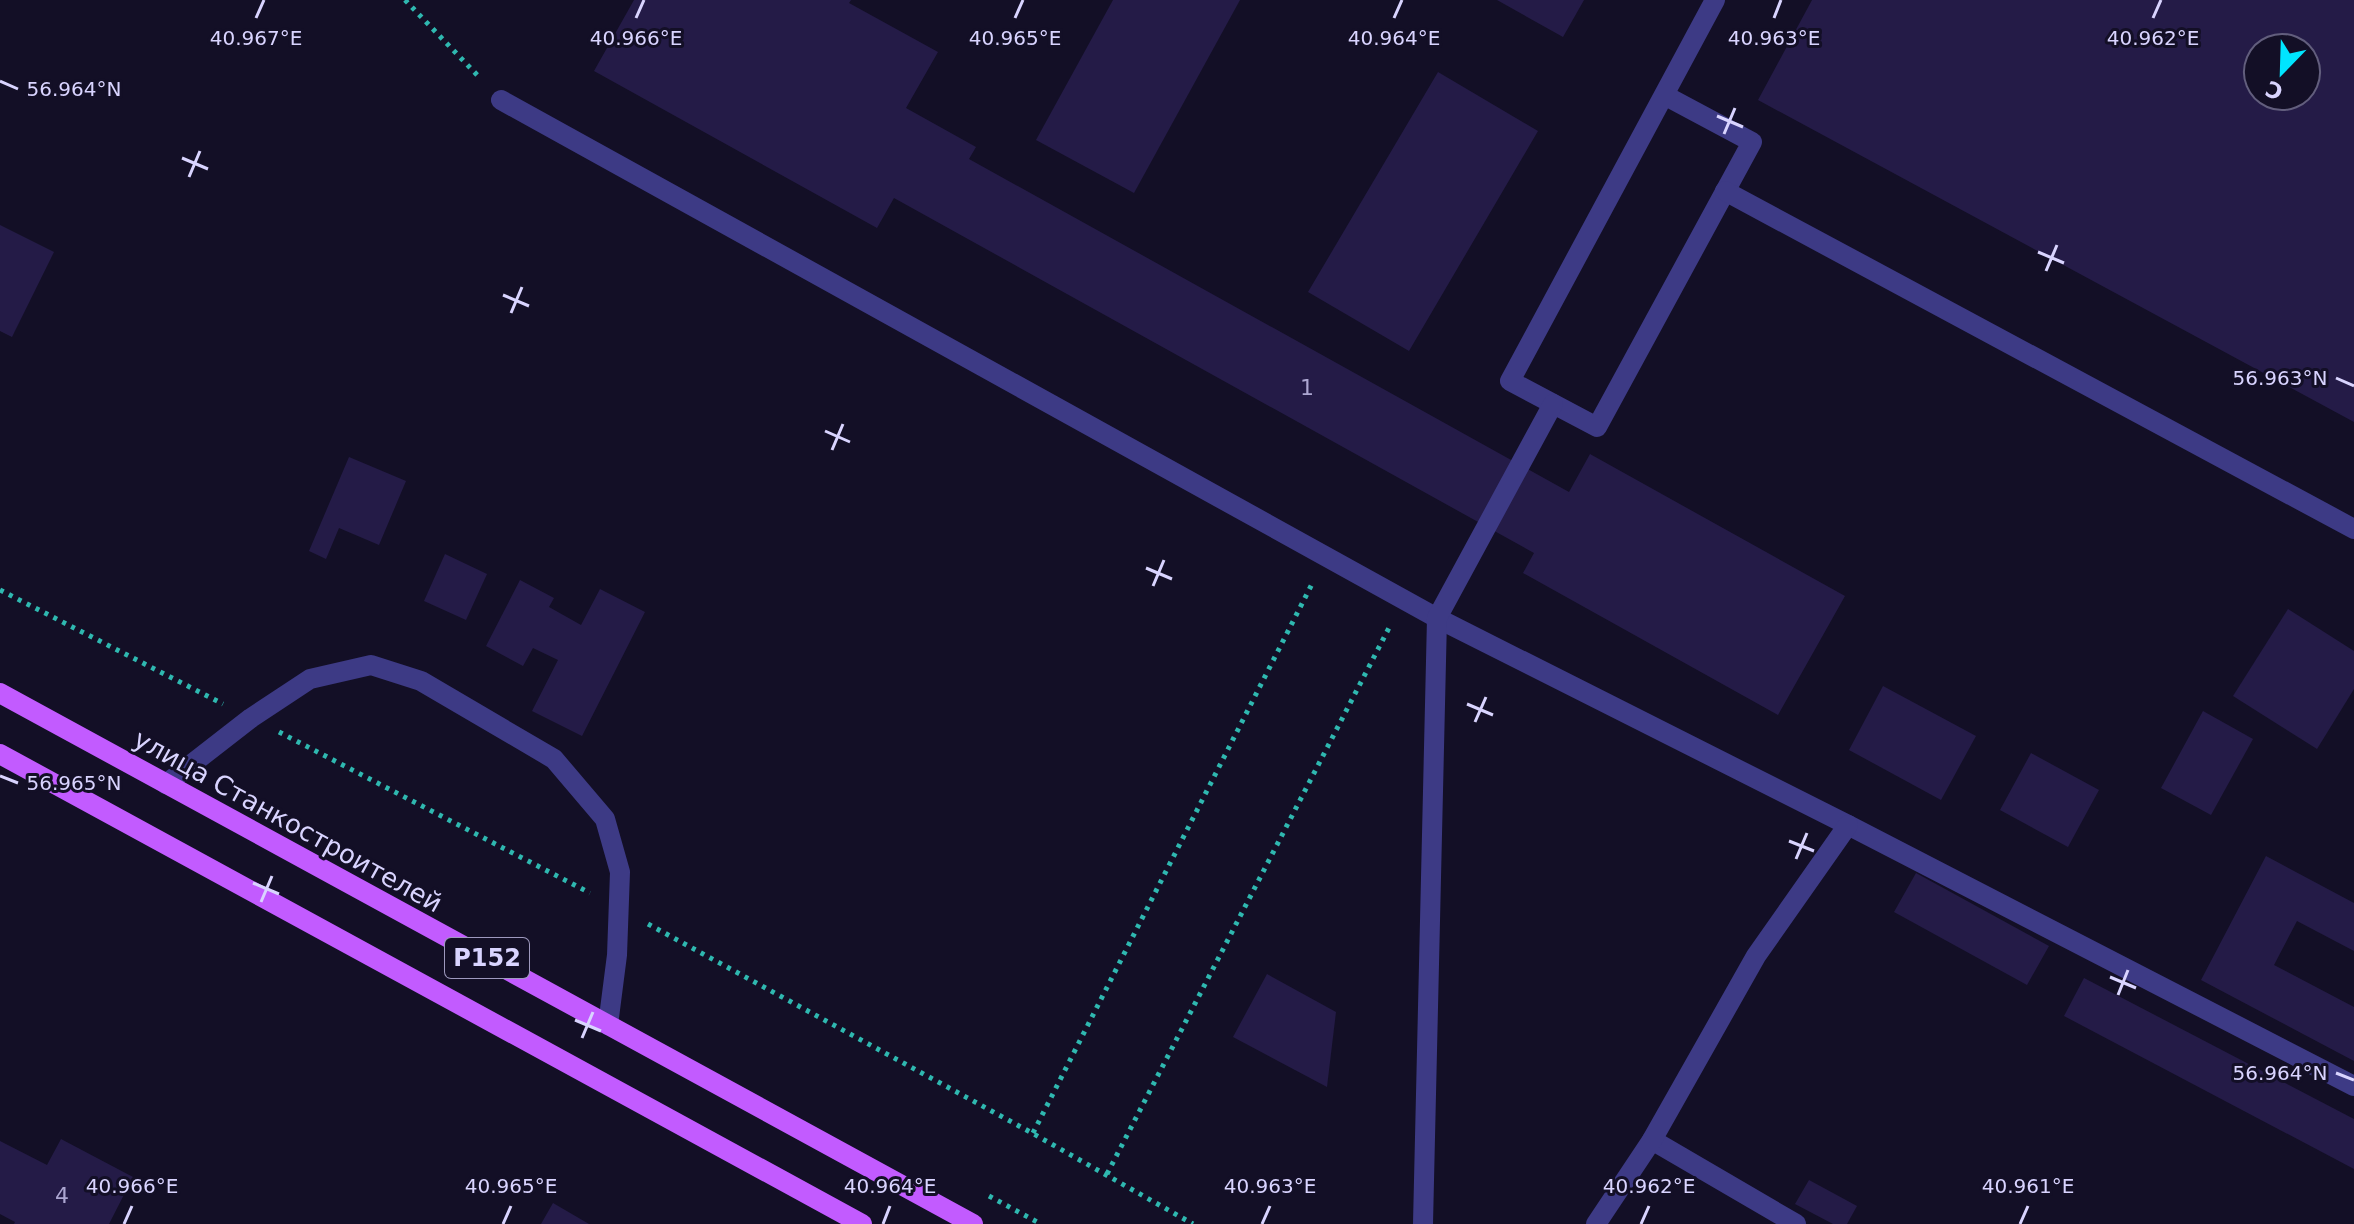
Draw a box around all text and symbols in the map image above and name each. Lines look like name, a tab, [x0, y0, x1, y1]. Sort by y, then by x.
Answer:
text: 40.967°E	[210, 26, 302, 50]
text: 40.966°E	[590, 26, 682, 50]
text: 40.965°E	[969, 26, 1061, 50]
text: 40.964°E	[1348, 26, 1440, 50]
text: 40.963°E	[1728, 26, 1820, 50]
text: 40.962°E	[2107, 26, 2199, 50]
north arrow	[2242, 32, 2322, 112]
text: С	[2262, 75, 2287, 105]
text: 56.964°N	[27, 77, 121, 101]
text: 56.963°N	[2233, 366, 2327, 390]
house number: 1	[1300, 375, 1314, 400]
street label: улица Станкостроителей	[129, 724, 447, 918]
text: 56.965°N	[27, 771, 121, 795]
road number: Р152	[445, 938, 529, 978]
text: 56.964°N	[2233, 1061, 2327, 1085]
text: 40.966°E	[86, 1174, 178, 1198]
text: 40.965°E	[465, 1174, 557, 1198]
text: 40.964°E	[844, 1174, 936, 1198]
text: 40.963°E	[1224, 1174, 1316, 1198]
text: 40.962°E	[1603, 1174, 1695, 1198]
text: 40.961°E	[1982, 1174, 2074, 1198]
house number: 4	[55, 1183, 69, 1208]

